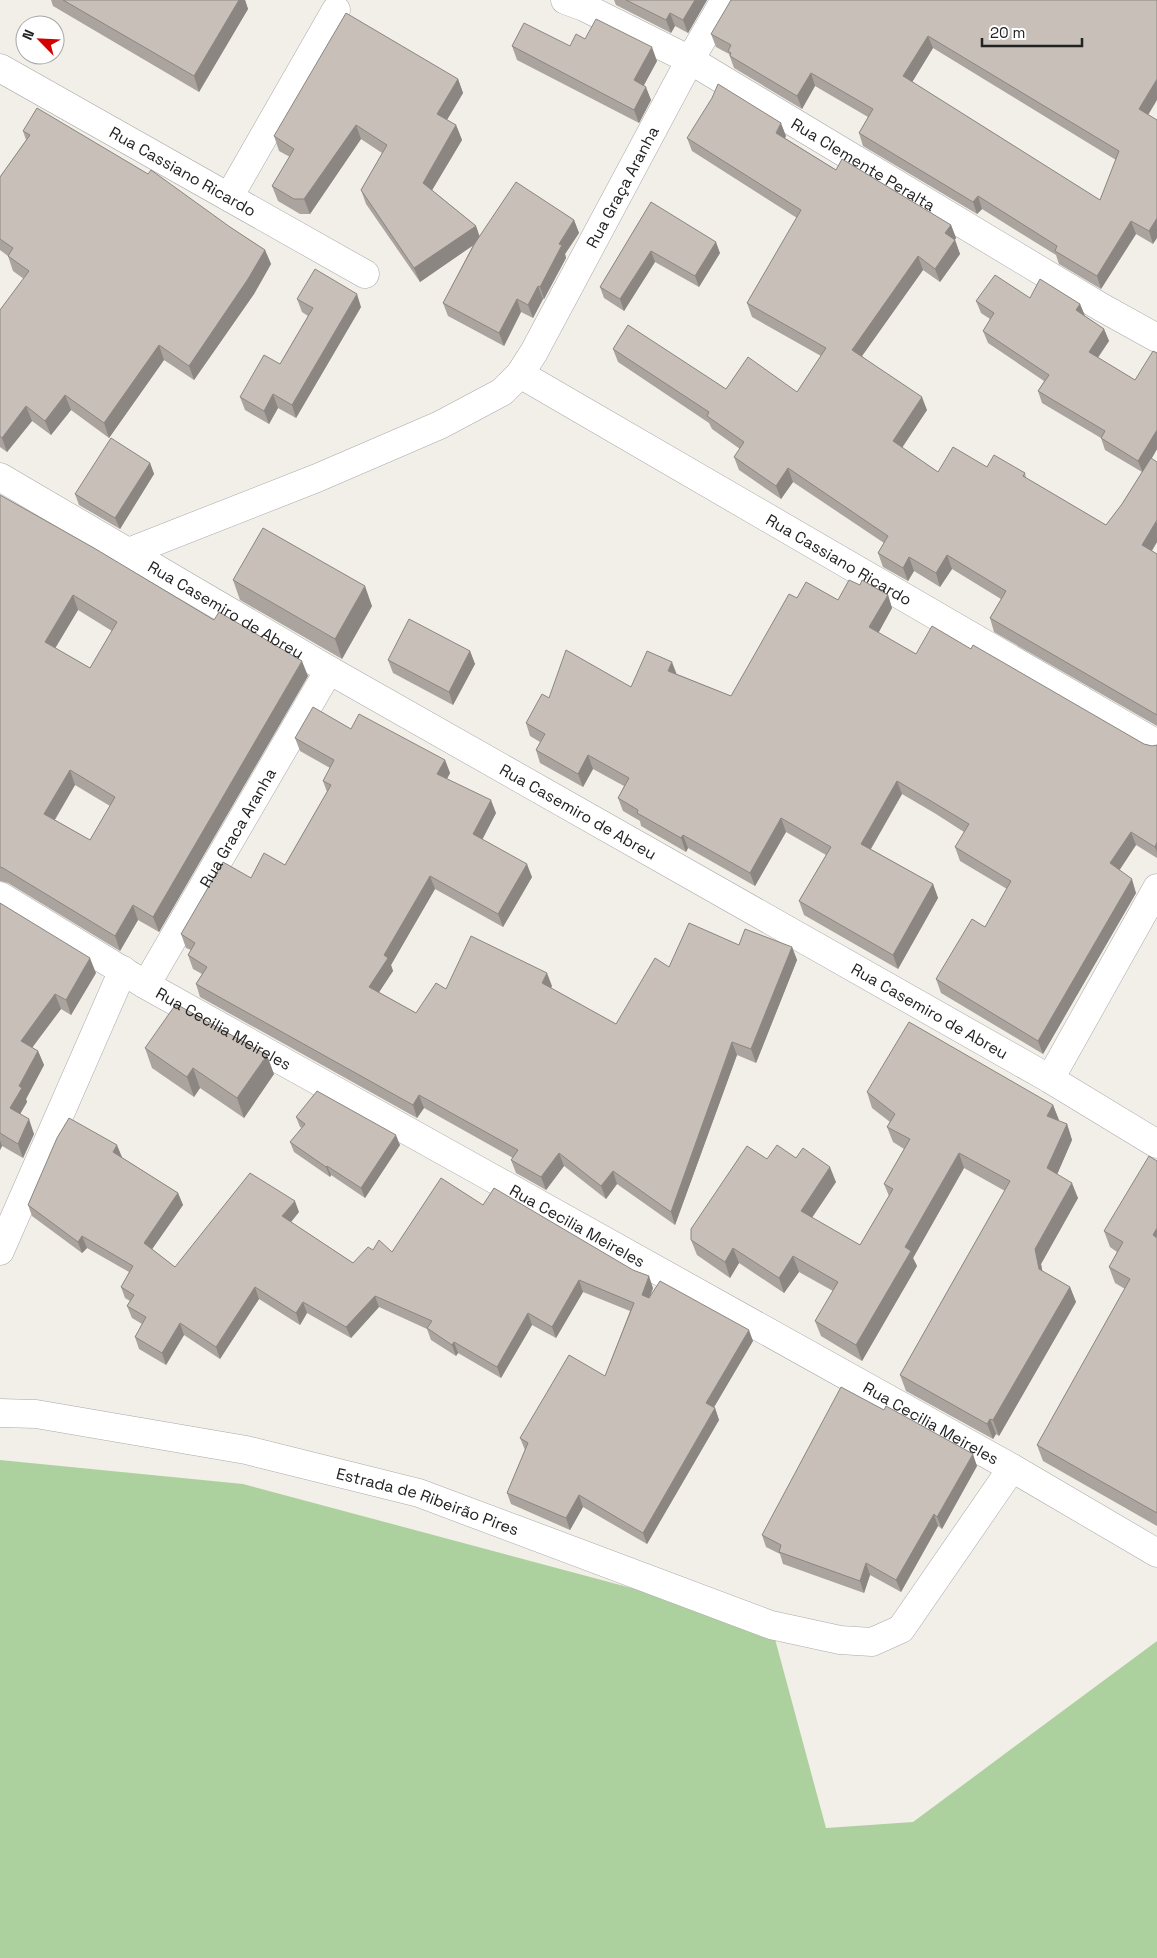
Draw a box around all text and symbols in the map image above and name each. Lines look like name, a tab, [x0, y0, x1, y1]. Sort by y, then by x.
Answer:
north arrow	[15, 15, 65, 65]
scale bar	[982, 15, 1082, 47]
text: 20 m	[990, 23, 1025, 42]
text: N	[18, 27, 38, 43]
street label: Rua Clemente Peralta	[787, 113, 939, 216]
street label: Rua Cassiano Ricardo	[106, 121, 260, 221]
street label: Rua Graça Aranha	[581, 122, 663, 252]
street label: Rua Cassiano Ricardo	[762, 509, 916, 610]
street label: Rua Casemiro de Abreu	[144, 556, 308, 663]
street label: Rua Casemiro de Abreu	[496, 759, 660, 864]
street label: Rua Graca Aranha	[194, 764, 280, 891]
street label: Rua Casemiro de Abreu	[847, 958, 1012, 1064]
street label: Rua Cecilia Meireles	[152, 982, 295, 1075]
street label: Rua Cecilia Meireles	[506, 1179, 649, 1272]
street label: Rua Cecilia Meireles	[860, 1377, 1003, 1469]
street label: Estrada de Ribeirão Pires	[334, 1462, 522, 1540]

